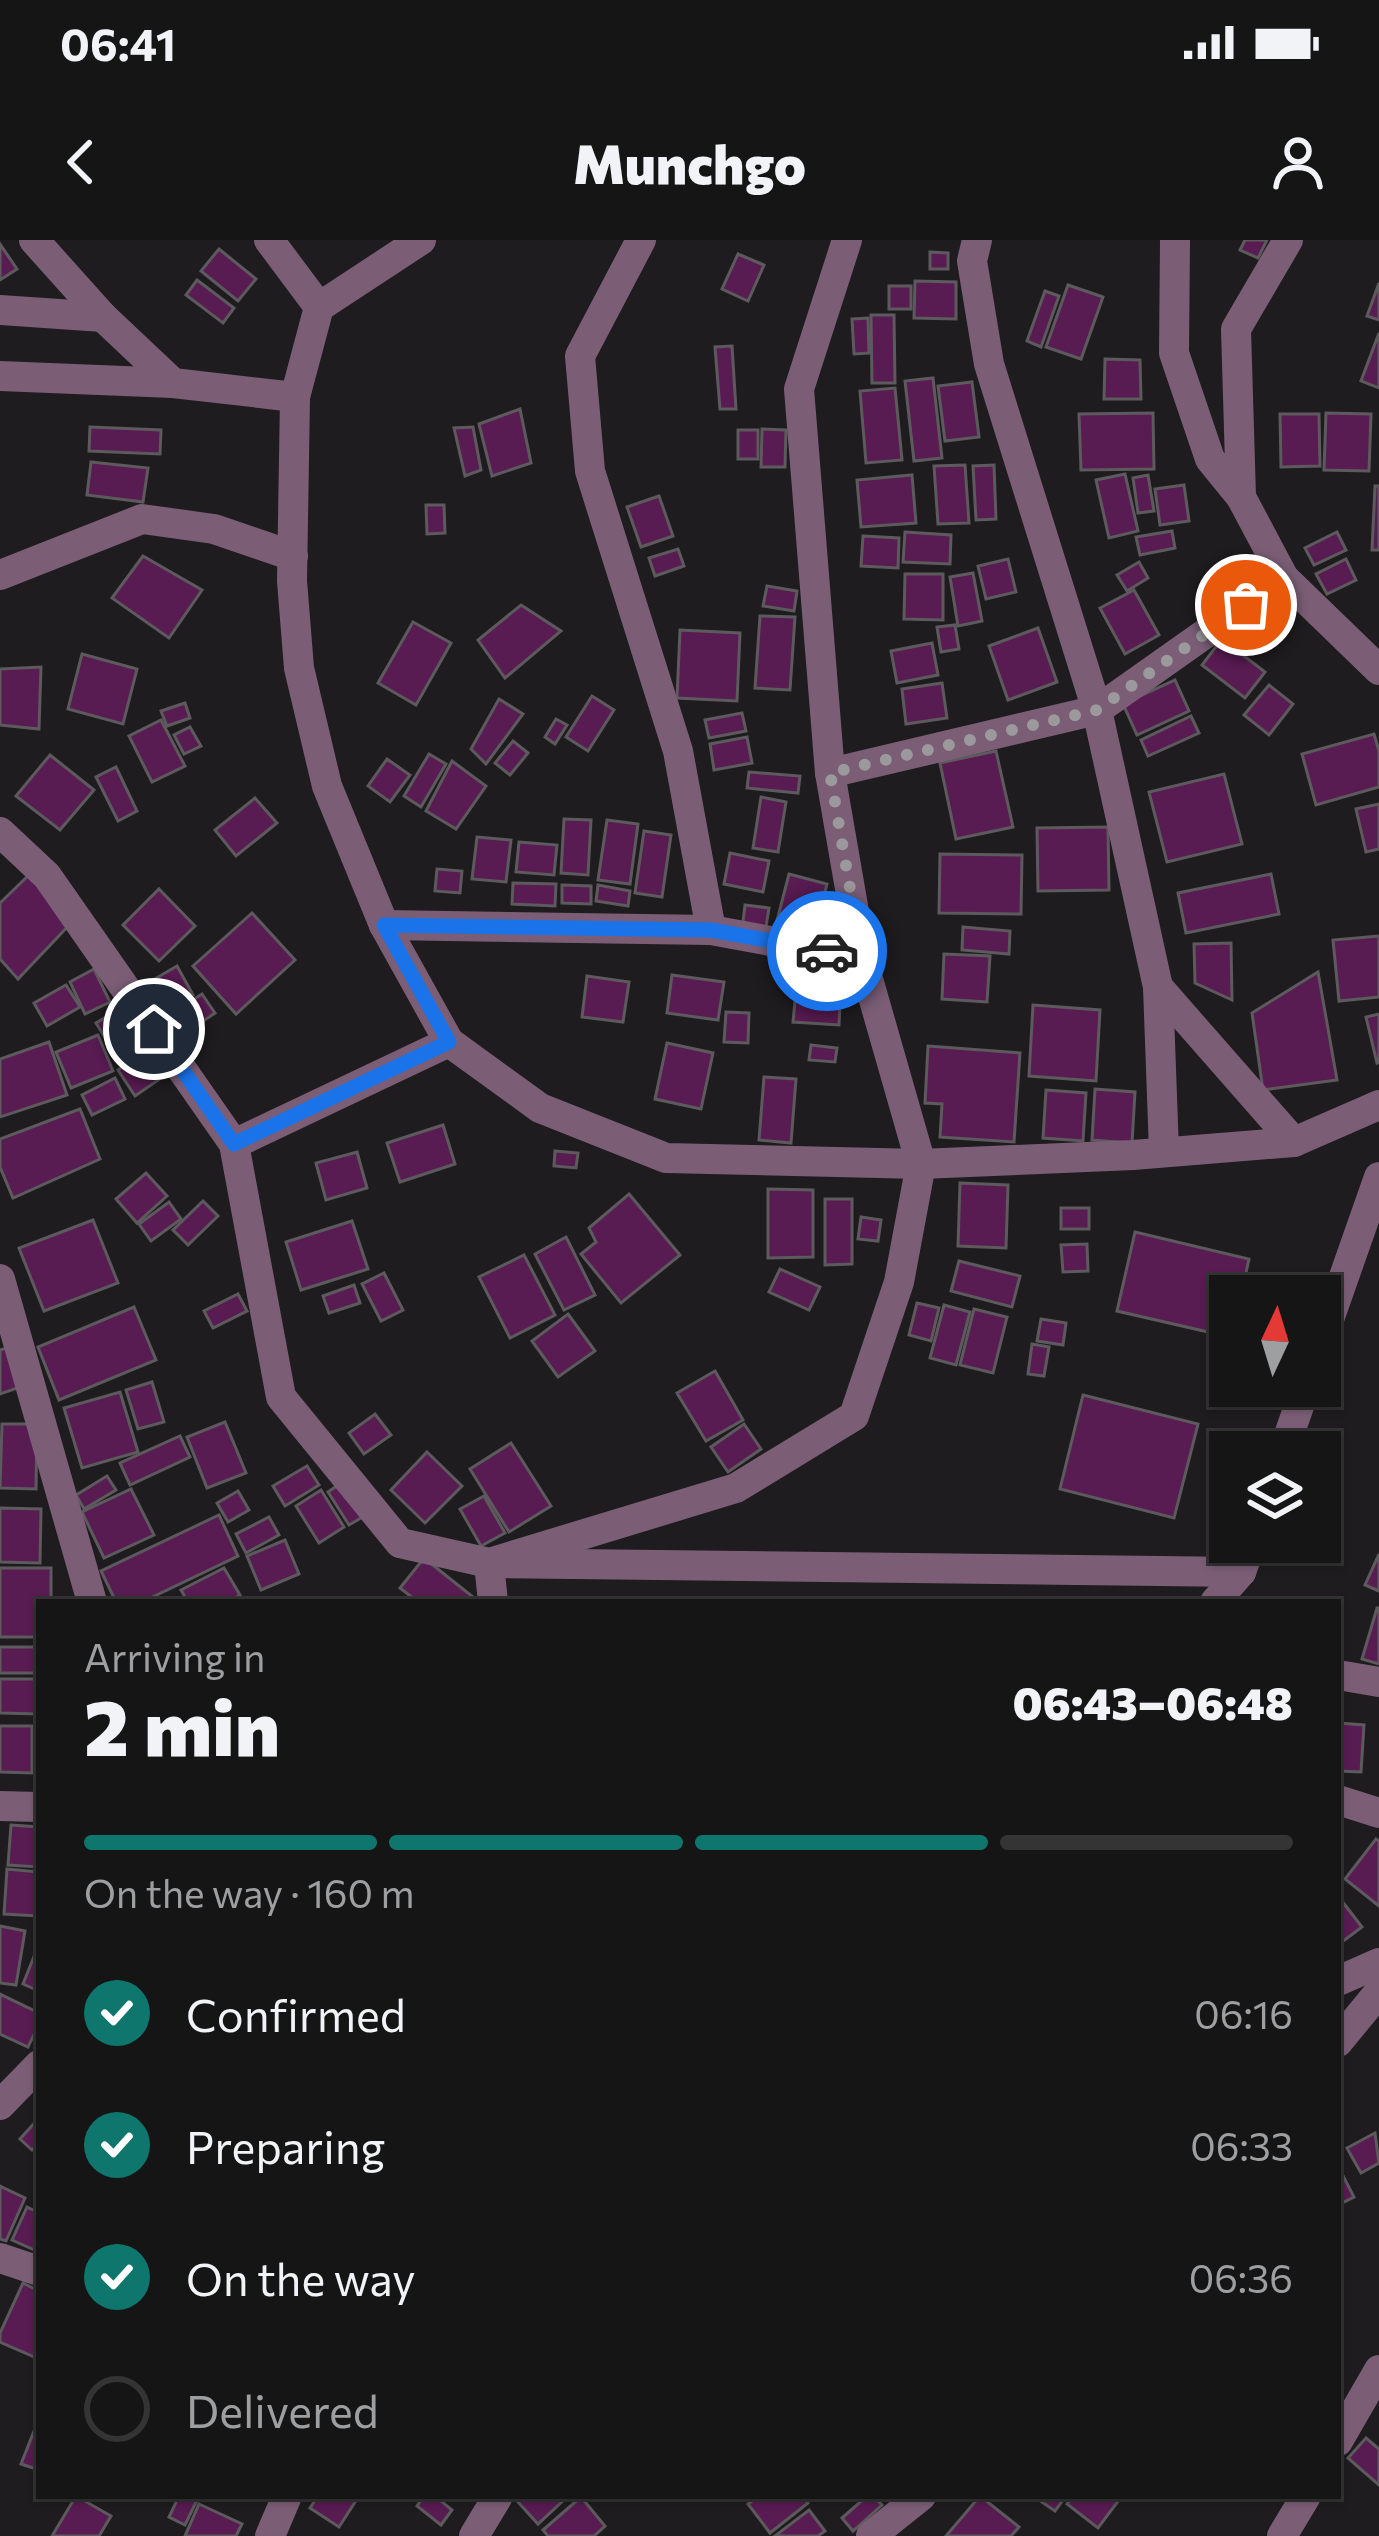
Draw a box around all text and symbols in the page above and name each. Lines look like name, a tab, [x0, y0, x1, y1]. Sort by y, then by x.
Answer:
text: 06:41	[60, 15, 176, 70]
icon: back	[48, 129, 114, 195]
text: Munchgo	[573, 129, 806, 195]
icon: person	[1265, 129, 1331, 195]
pin	[1195, 554, 1297, 656]
icon: bag	[1213, 572, 1279, 638]
courier	[767, 891, 887, 1011]
icon: car	[794, 918, 860, 984]
pin	[103, 978, 205, 1080]
icon: home	[121, 996, 187, 1062]
north arrow	[1209, 1275, 1341, 1407]
map controls	[1209, 1275, 1341, 1563]
button: layers	[1209, 1431, 1341, 1563]
text: Arriving in	[84, 1632, 265, 1680]
text: 06:43–06:48	[1013, 1674, 1293, 1729]
text: 2 min	[84, 1677, 280, 1772]
text: On the way · 160 m	[84, 1868, 414, 1916]
icon: check	[84, 1980, 150, 2046]
text: Confirmed	[186, 1986, 406, 2041]
text: 06:16	[1194, 1989, 1293, 2037]
icon: check	[84, 2112, 150, 2178]
text: Preparing	[186, 2118, 385, 2173]
text: 06:33	[1190, 2121, 1293, 2169]
icon: check	[84, 2244, 150, 2310]
text: On the way	[186, 2250, 416, 2305]
text: 06:36	[1189, 2253, 1293, 2301]
text: Delivered	[186, 2382, 379, 2437]

